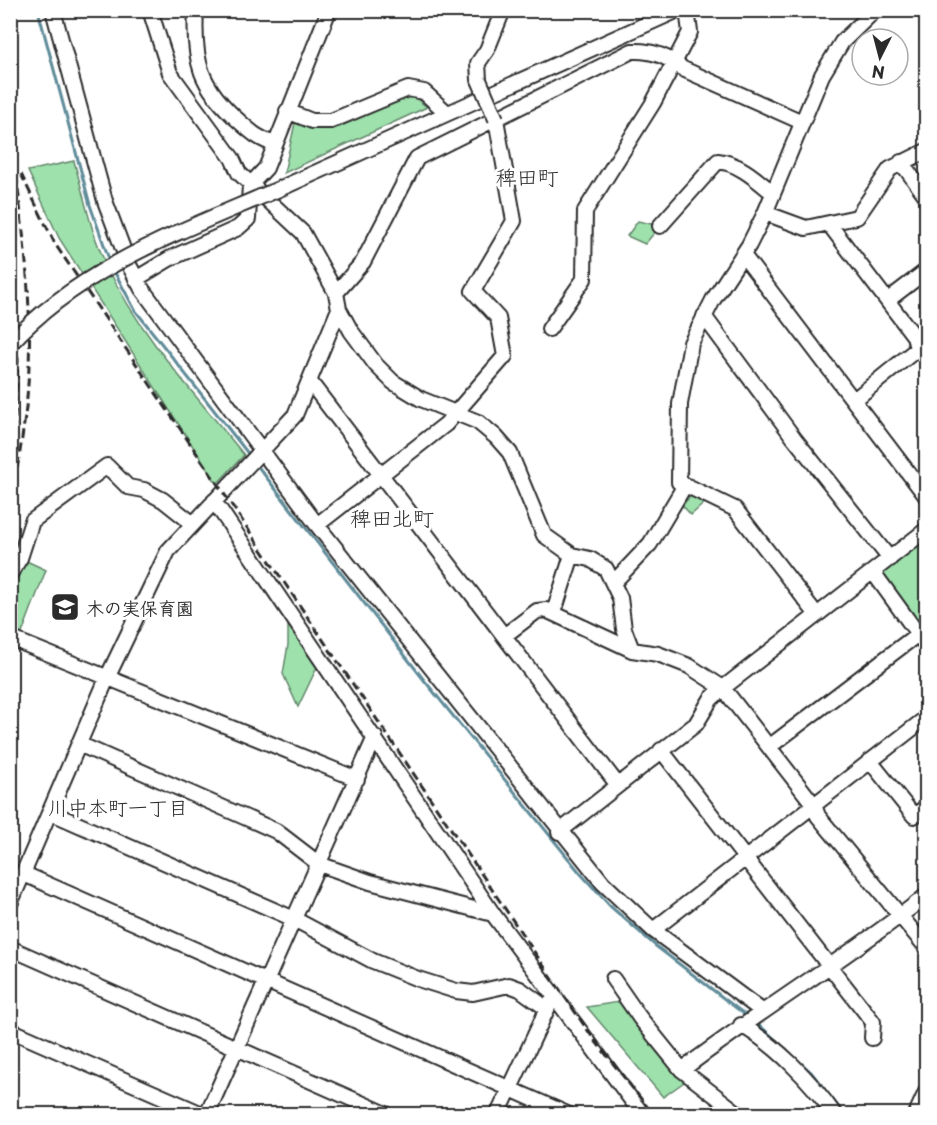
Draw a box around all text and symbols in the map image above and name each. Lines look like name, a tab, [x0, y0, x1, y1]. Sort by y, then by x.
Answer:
north arrow	[850, 27, 910, 87]
text: N	[871, 60, 886, 86]
district label: 稗田町	[496, 160, 559, 192]
district label: 稗田北町	[350, 501, 434, 533]
school or university icon: 木の実保育園	[49, 591, 81, 623]
place label: 木の実保育園	[86, 594, 194, 621]
district label: 川中本町一丁目	[48, 792, 188, 822]

